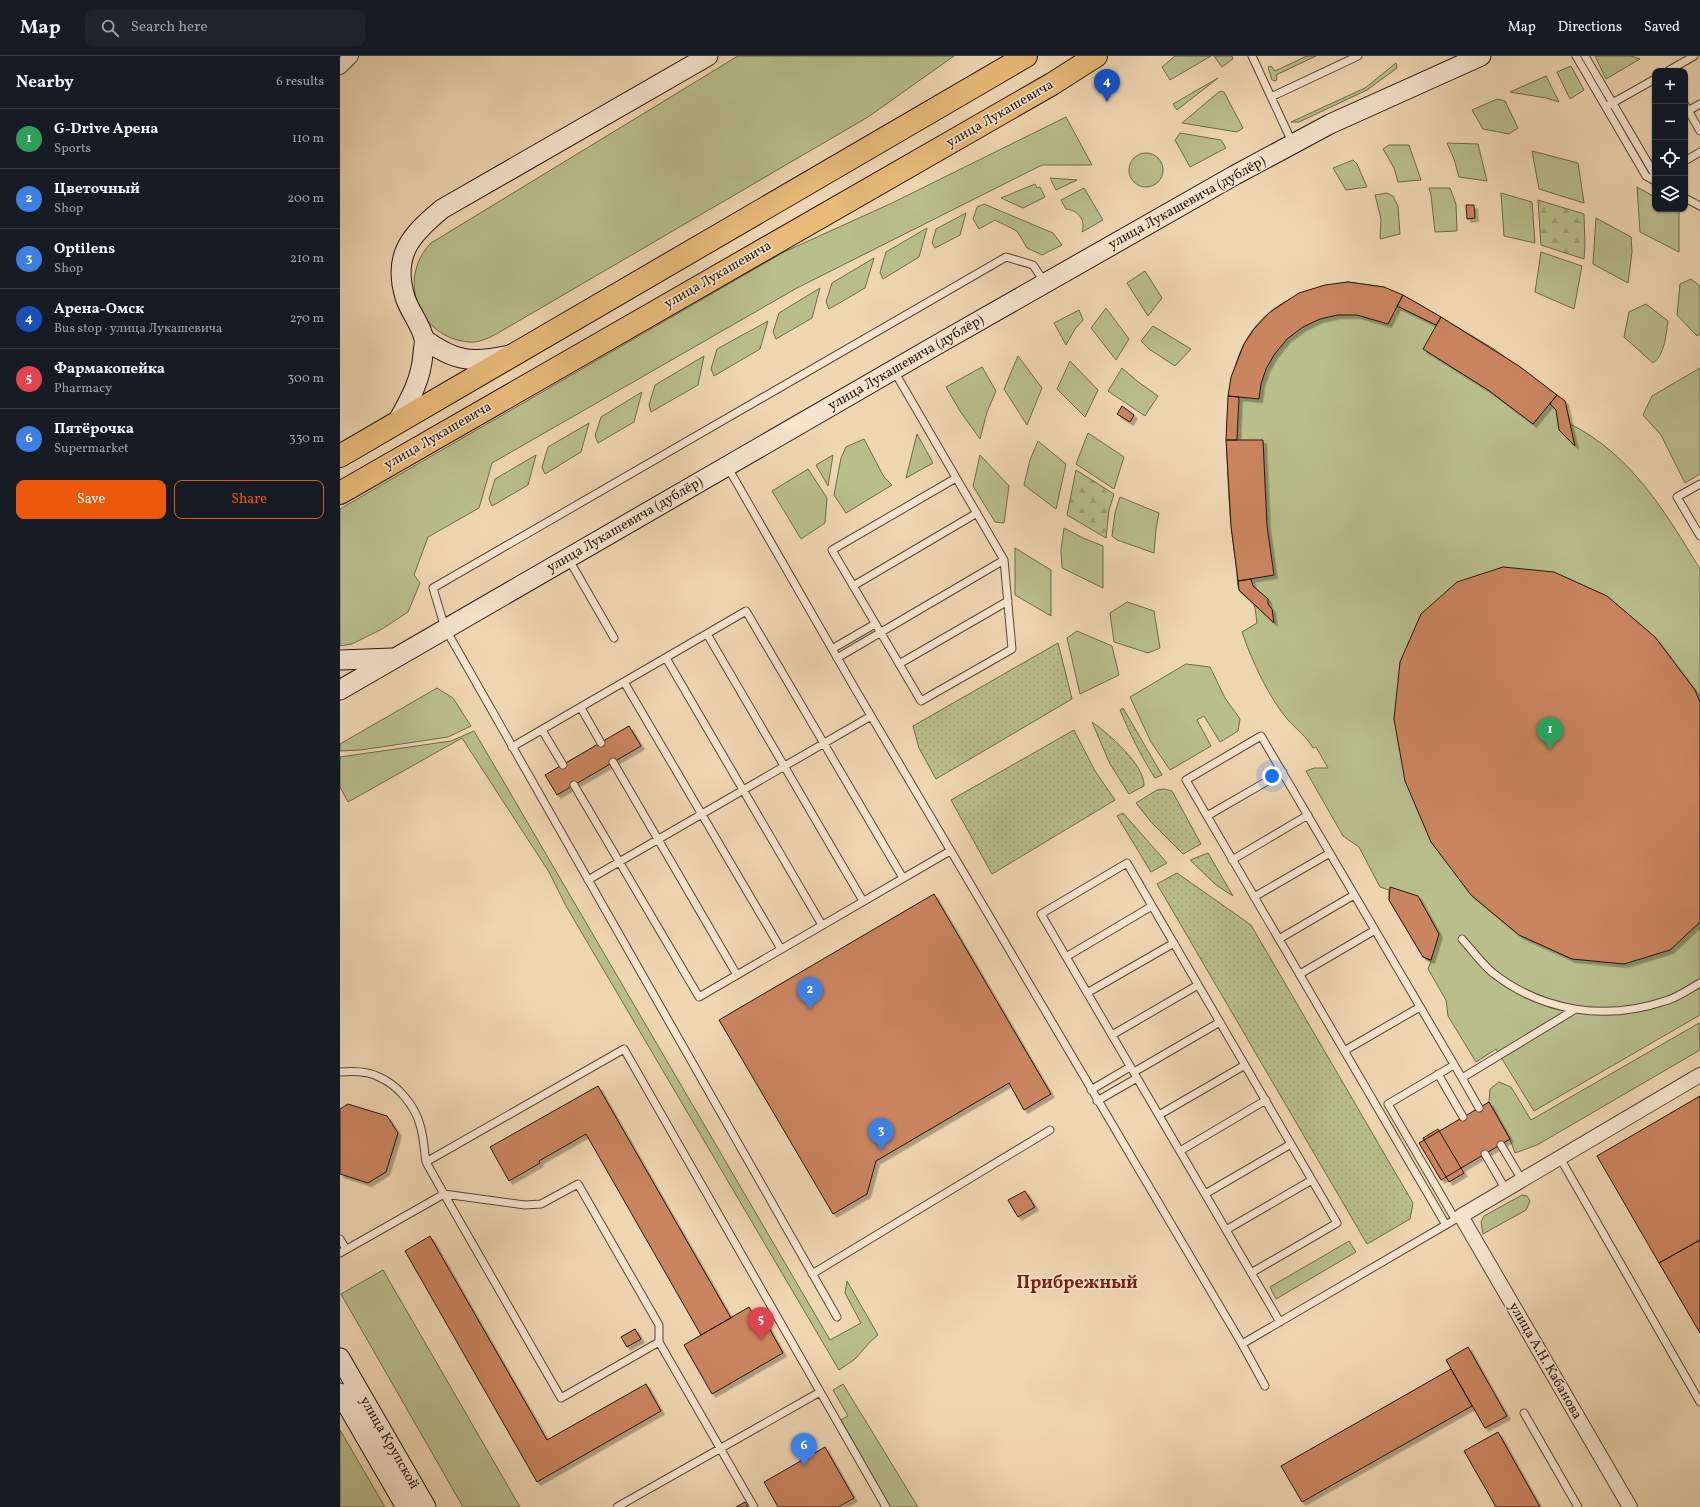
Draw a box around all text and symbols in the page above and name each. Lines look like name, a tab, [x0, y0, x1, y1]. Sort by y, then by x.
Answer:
search box	[85, 10, 365, 46]
text: Map	[20, 15, 61, 41]
icon: search	[99, 17, 121, 39]
text: Search here	[131, 17, 208, 38]
text: Map	[1508, 18, 1536, 37]
text: Directions	[1558, 18, 1622, 37]
text: Saved	[1644, 18, 1680, 37]
map controls	[1652, 68, 1688, 212]
button: +	[1652, 68, 1688, 104]
pin: 4	[1094, 69, 1120, 102]
text: Nearby	[16, 71, 74, 94]
text: 6 results	[276, 73, 324, 91]
street label: улица Лукашевича	[943, 75, 1057, 153]
button: −	[1652, 104, 1688, 140]
text: G-Drive Арена	[54, 119, 159, 140]
text: 1	[26, 130, 32, 148]
text: 110 m	[292, 130, 324, 148]
text: Sports	[54, 140, 91, 158]
button: locate	[1652, 140, 1688, 176]
street label: улица Лукашевича (дублёр)	[1105, 152, 1269, 254]
button: layers	[1652, 176, 1688, 212]
text: Цветочный	[54, 179, 140, 200]
text: 2	[26, 190, 32, 208]
text: 200 m	[287, 190, 324, 208]
text: Shop	[54, 200, 83, 218]
street label: улица Лукашевича	[661, 236, 775, 314]
text: Optilens	[54, 239, 115, 260]
text: 3	[26, 250, 32, 268]
text: 210 m	[290, 250, 324, 268]
text: Shop	[54, 260, 83, 278]
text: Арена-Омск	[54, 299, 144, 320]
text: 4	[25, 310, 33, 328]
text: 270 m	[290, 310, 324, 328]
street label: улица Лукашевича (дублёр)	[825, 310, 987, 416]
text: Bus stop · улица Лукашевича	[54, 320, 222, 338]
text: Фармакопейка	[54, 359, 165, 380]
text: 5	[26, 370, 32, 388]
text: 300 m	[288, 370, 324, 388]
text: Pharmacy	[54, 380, 112, 398]
street label: улица Лукашевича	[381, 397, 495, 475]
text: Пятёрочка	[54, 419, 134, 440]
text: 6	[25, 430, 33, 448]
text: 330 m	[289, 430, 324, 448]
text: Supermarket	[54, 440, 129, 458]
street label: улица Лукашевича (дублёр)	[544, 472, 706, 578]
button: Save	[16, 480, 166, 519]
button: Share	[174, 480, 324, 519]
pin: 1	[1537, 717, 1563, 750]
your location	[1262, 766, 1282, 786]
pin: 2	[797, 977, 823, 1010]
pin: 3	[868, 1118, 894, 1151]
district label: Прибрежный	[1016, 1271, 1138, 1296]
street label: улица А.Н. Кабанова	[1504, 1299, 1586, 1423]
pin: 5	[748, 1307, 774, 1340]
street label: улица Крупской	[355, 1393, 424, 1493]
pin: 6	[791, 1433, 817, 1466]

